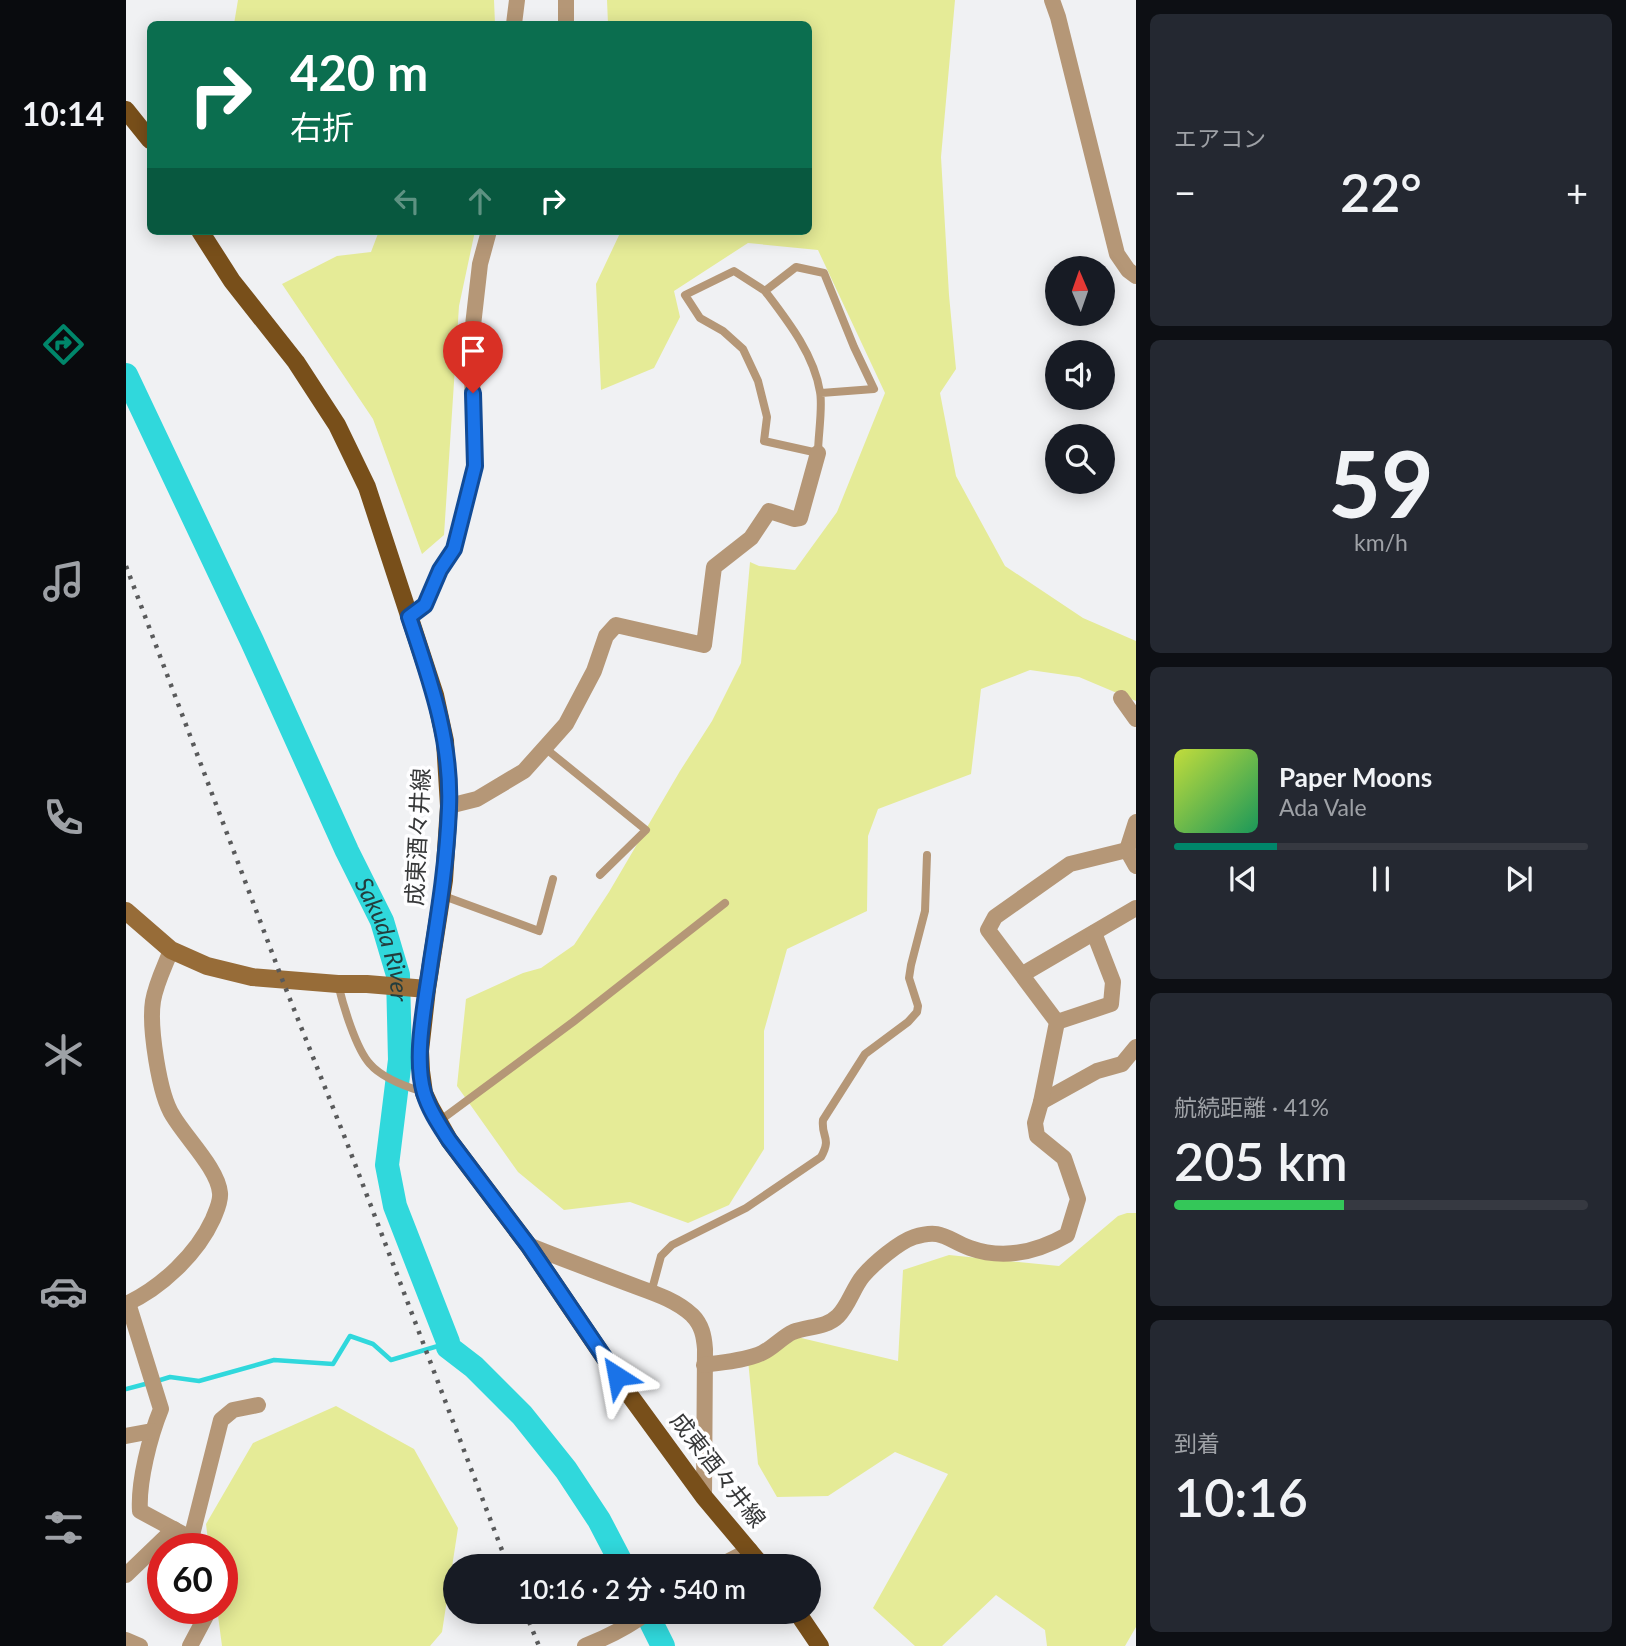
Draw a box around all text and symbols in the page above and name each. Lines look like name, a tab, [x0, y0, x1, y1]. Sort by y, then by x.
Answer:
text: 420 m	[290, 43, 428, 101]
icon: right	[175, 49, 266, 140]
text: 10:14	[22, 94, 104, 133]
text: 右折	[290, 107, 354, 146]
text: エアコン	[1174, 124, 1266, 152]
text: 22°	[1340, 161, 1422, 223]
text: −	[1174, 169, 1196, 215]
text: +	[1566, 169, 1588, 215]
icon: left	[388, 182, 426, 220]
icon: ahead	[461, 182, 499, 220]
icon: right	[534, 182, 572, 220]
north arrow	[1045, 256, 1115, 326]
map controls	[1045, 256, 1115, 494]
icon: directions	[39, 320, 88, 369]
pin	[443, 321, 503, 393]
icon: arrive	[454, 332, 492, 370]
button: sound	[1045, 340, 1115, 410]
button: search	[1045, 424, 1115, 494]
text: 59	[1328, 428, 1434, 537]
text: km/h	[1354, 528, 1408, 556]
icon: music	[39, 557, 88, 606]
text: Paper Moons	[1279, 761, 1432, 793]
street label: 成東酒々井線	[399, 767, 435, 907]
icon: phone	[39, 793, 88, 842]
text: Ada Vale	[1279, 793, 1367, 821]
icon: previous	[1224, 860, 1262, 898]
icon: pause	[1362, 860, 1400, 898]
icon: next	[1500, 860, 1538, 898]
water label: Sakuda River	[349, 872, 415, 1002]
icon: climate	[39, 1030, 88, 1079]
text: 航続距離 · 41%	[1174, 1093, 1329, 1121]
text: 205 km	[1174, 1130, 1348, 1192]
icon: car	[39, 1267, 88, 1316]
position arrow	[580, 1339, 654, 1413]
street label: 成東酒々井線	[665, 1406, 772, 1532]
text: 到着	[1174, 1429, 1220, 1457]
text: 10:16	[1174, 1466, 1308, 1528]
icon: filters	[39, 1503, 88, 1552]
speed limit sign: 60	[147, 1533, 238, 1624]
text: 10:16 · 2 分 · 540 m	[518, 1573, 746, 1605]

